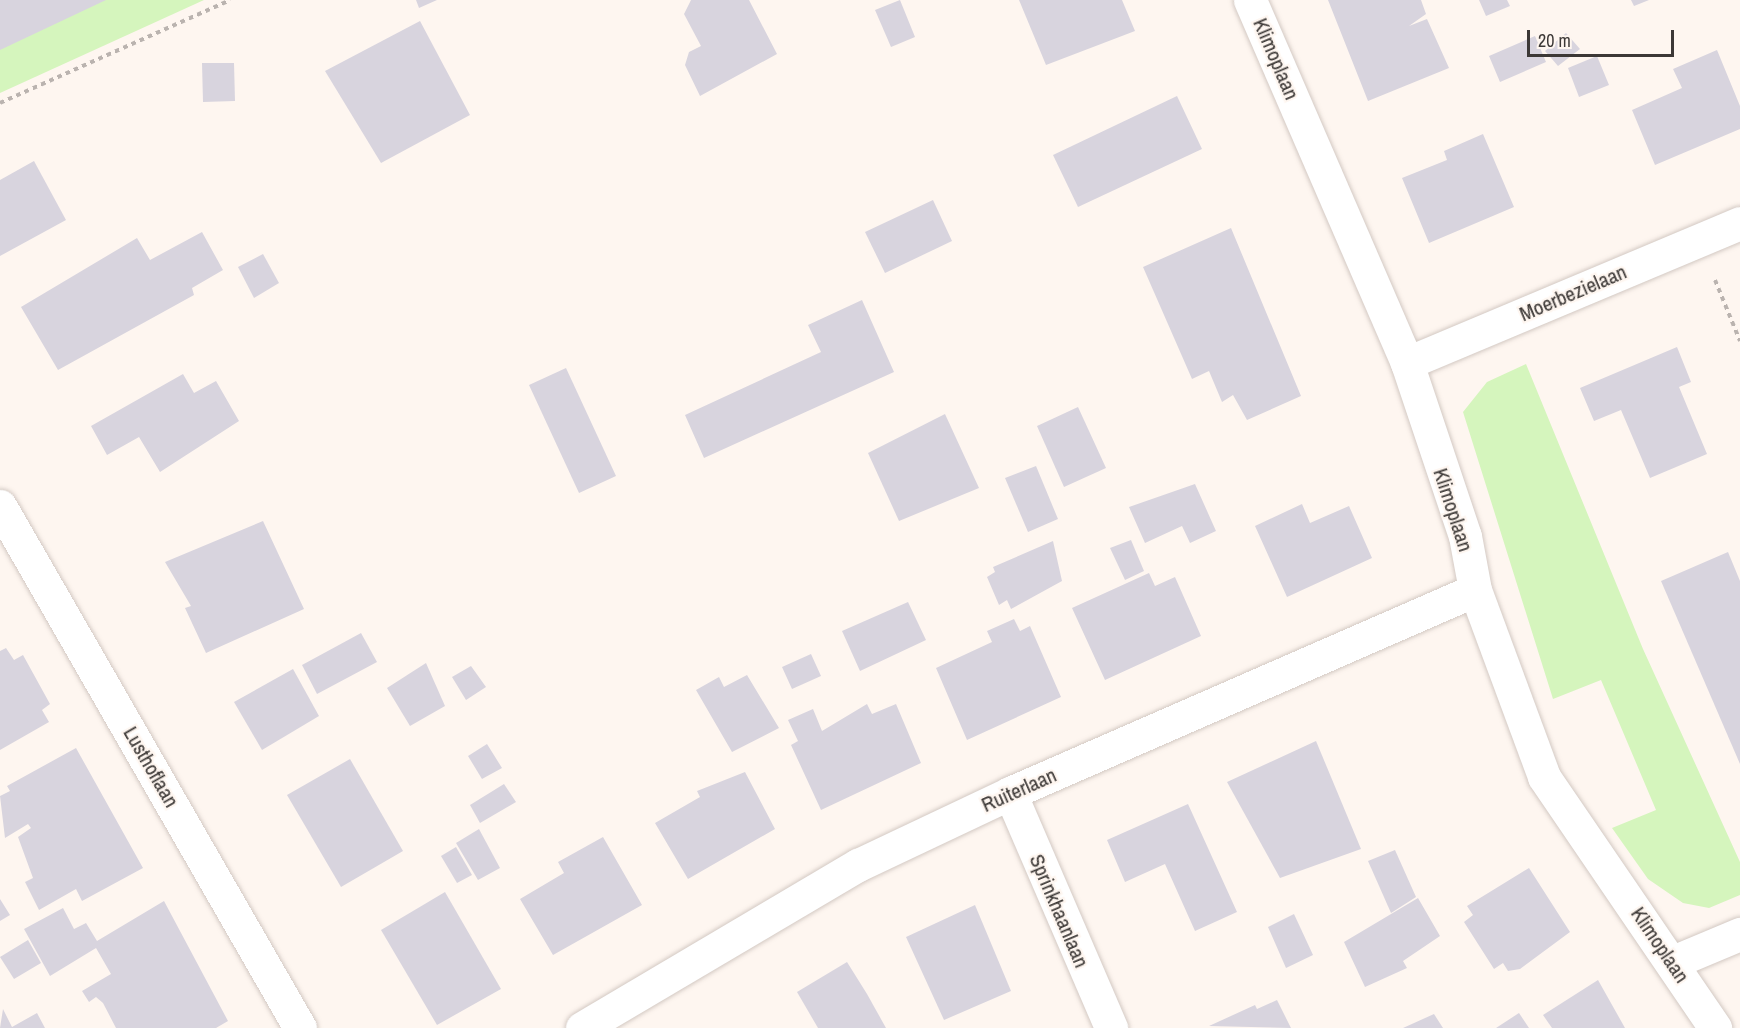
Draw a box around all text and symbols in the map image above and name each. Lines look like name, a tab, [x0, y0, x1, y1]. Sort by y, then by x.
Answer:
street label: Klimoplaan	[1248, 14, 1304, 104]
scale bar	[1530, 18, 1677, 56]
text: 20 m	[1538, 28, 1571, 53]
street label: Moerbezielaan	[1516, 259, 1630, 327]
street label: Klimoplaan	[1428, 465, 1478, 555]
street label: Lusthoflaan	[118, 722, 184, 812]
street label: Ruiterlaan	[978, 762, 1060, 818]
street label: Sprinkhaanlaan	[1024, 851, 1094, 971]
street label: Klimoplaan	[1625, 902, 1695, 988]

